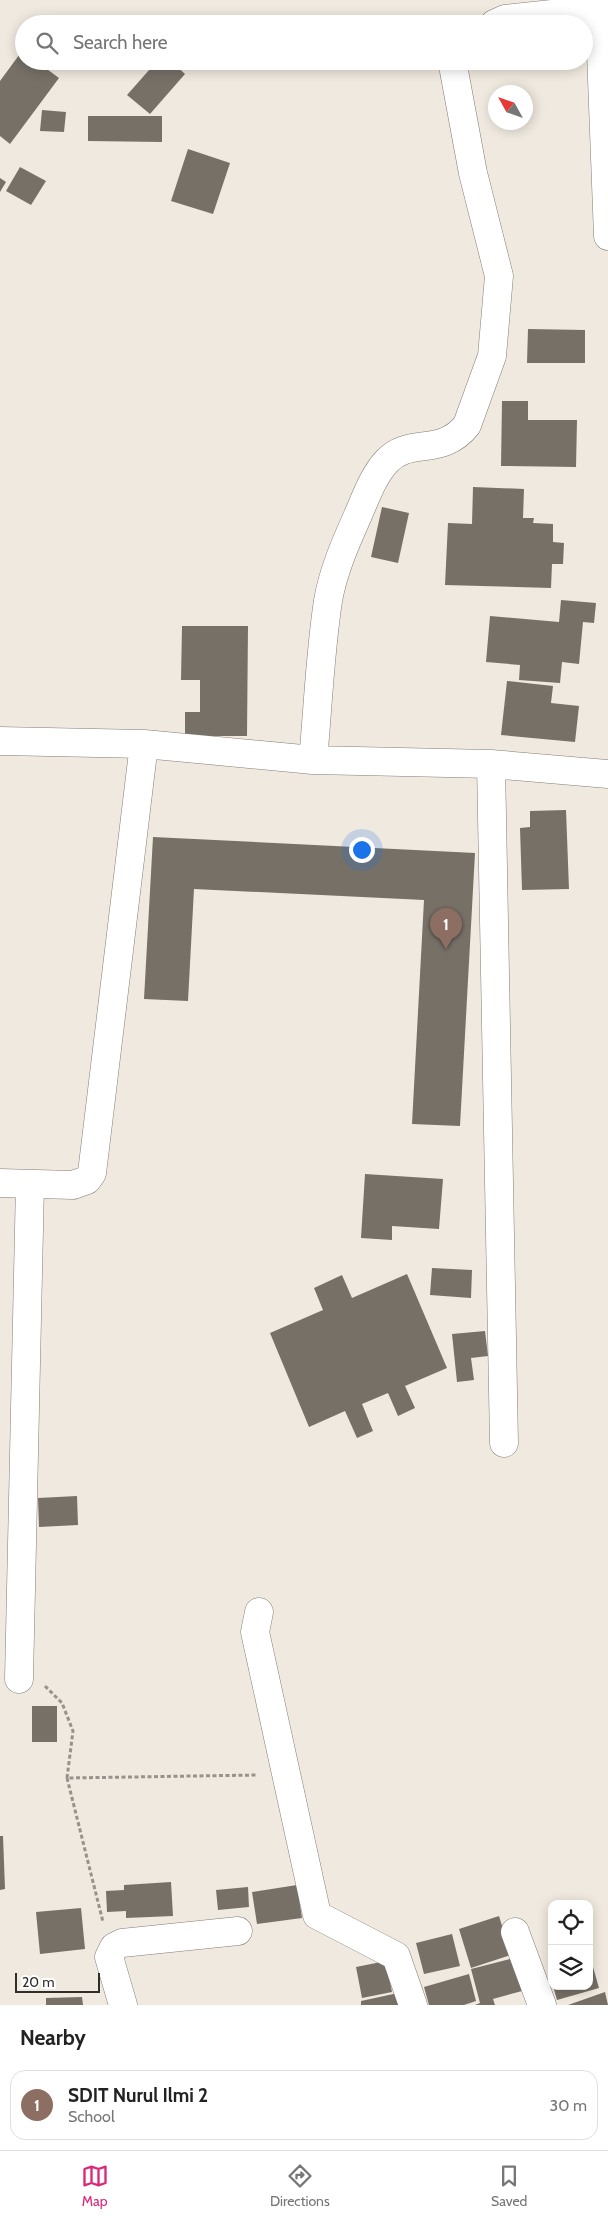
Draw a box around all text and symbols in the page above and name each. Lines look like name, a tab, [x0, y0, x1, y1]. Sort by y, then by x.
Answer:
search box	[15, 15, 593, 70]
icon: search	[33, 29, 61, 57]
text: Search here	[73, 31, 167, 54]
north arrow	[488, 85, 533, 130]
your location	[349, 837, 375, 863]
pin: 1	[430, 908, 462, 949]
map controls	[548, 1900, 593, 1990]
button: locate	[548, 1900, 593, 1945]
button: layers	[548, 1945, 593, 1990]
scale bar	[15, 1970, 100, 1993]
text: 20 m	[22, 1973, 55, 1991]
text: Nearby	[20, 2025, 86, 2050]
text: SDIT Nurul Ilmi 2	[68, 2084, 208, 2107]
text: 1	[34, 2096, 40, 2115]
text: 30 m	[550, 2096, 587, 2115]
text: School	[68, 2107, 115, 2126]
tab: Map	[81, 2162, 109, 2210]
tab: Directions	[270, 2162, 330, 2210]
tab: Saved	[491, 2162, 527, 2210]

